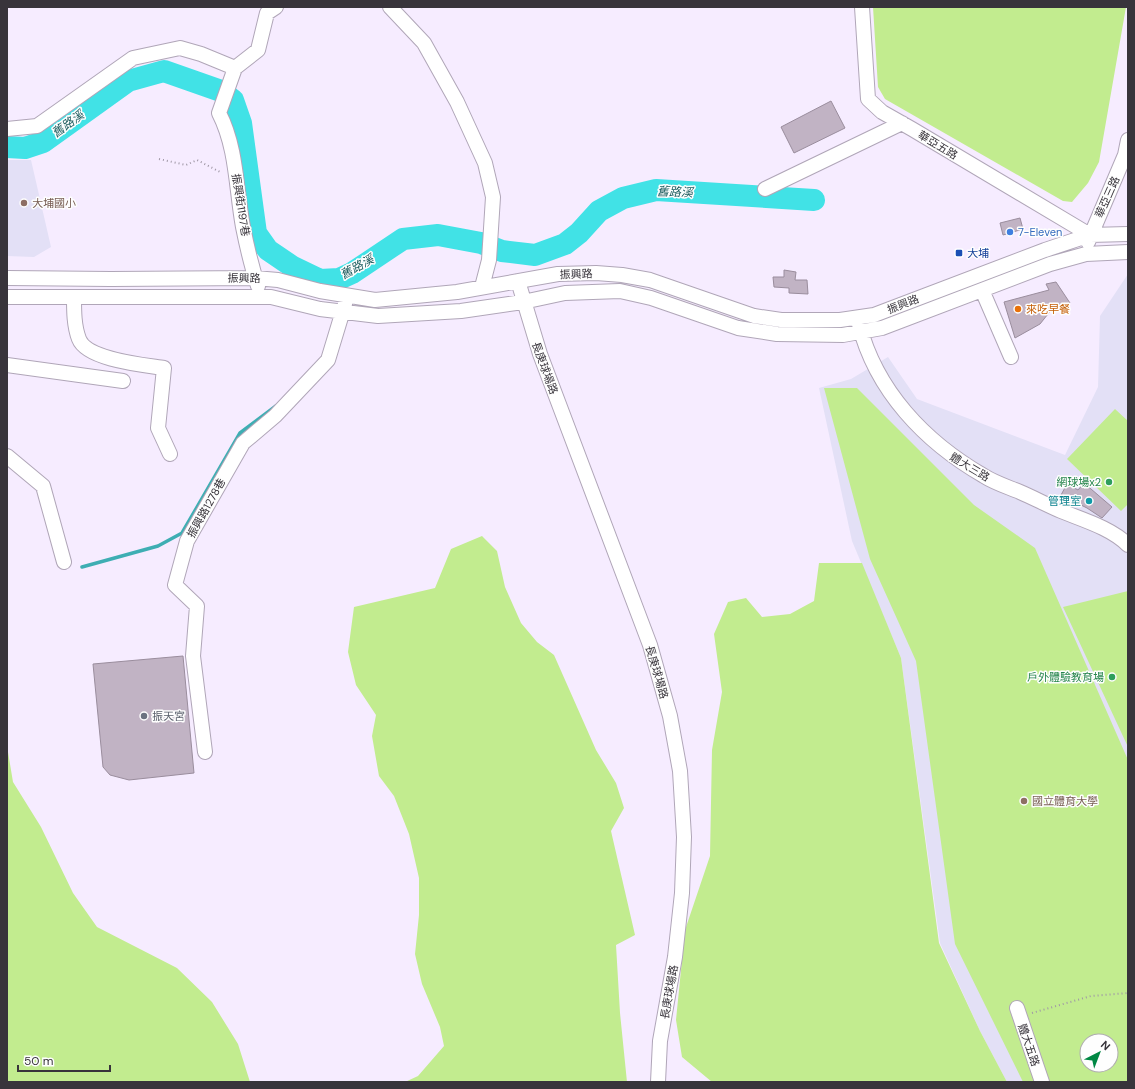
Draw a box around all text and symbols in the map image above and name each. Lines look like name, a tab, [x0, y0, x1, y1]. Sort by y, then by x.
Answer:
water label: 舊路溪	[49, 106, 89, 141]
street label: 華亞五路	[916, 128, 960, 162]
street label: 振興街1197巷	[229, 173, 253, 237]
street label: 華亞三路	[1092, 174, 1122, 220]
water label: 舊路溪	[657, 183, 695, 201]
place label: 大埔國小	[32, 196, 76, 210]
marker: 大埔國小	[19, 198, 29, 208]
place label: 7-Eleven	[1018, 225, 1062, 239]
marker: 7-Eleven	[1005, 227, 1015, 237]
place label: 大埔	[967, 246, 989, 260]
marker: 大埔	[954, 248, 964, 258]
water label: 舊路溪	[337, 250, 378, 283]
street label: 振興路	[559, 266, 593, 282]
street label: 振興路	[227, 271, 261, 285]
street label: 振興路	[885, 292, 921, 316]
place label: 來吃早餐	[1026, 302, 1070, 316]
marker: 來吃早餐	[1013, 304, 1023, 314]
street label: 長庚球場路	[529, 340, 561, 396]
street label: 體大三路	[948, 450, 992, 484]
place label: 網球場x2	[1056, 475, 1101, 489]
street label: 振興路1278巷	[184, 476, 228, 540]
marker: 網球場x2	[1104, 477, 1114, 487]
place label: 管理室	[1048, 494, 1081, 508]
marker: 管理室	[1084, 496, 1094, 506]
street label: 長庚球場路	[643, 644, 671, 700]
place label: 戶外體驗教育場	[1027, 670, 1104, 684]
marker: 戶外體驗教育場	[1107, 672, 1117, 682]
place label: 振天宮	[152, 709, 185, 723]
marker: 振天宮	[139, 711, 149, 721]
place label: 國立體育大學	[1032, 794, 1098, 808]
marker: 國立體育大學	[1019, 796, 1029, 806]
street label: 長庚球場路	[657, 964, 681, 1020]
street label: 體大五路	[1015, 1022, 1043, 1068]
north arrow	[1079, 1033, 1119, 1073]
text: N	[1098, 1038, 1113, 1053]
scale bar	[18, 1047, 110, 1073]
text: 50 m	[24, 1053, 53, 1069]

